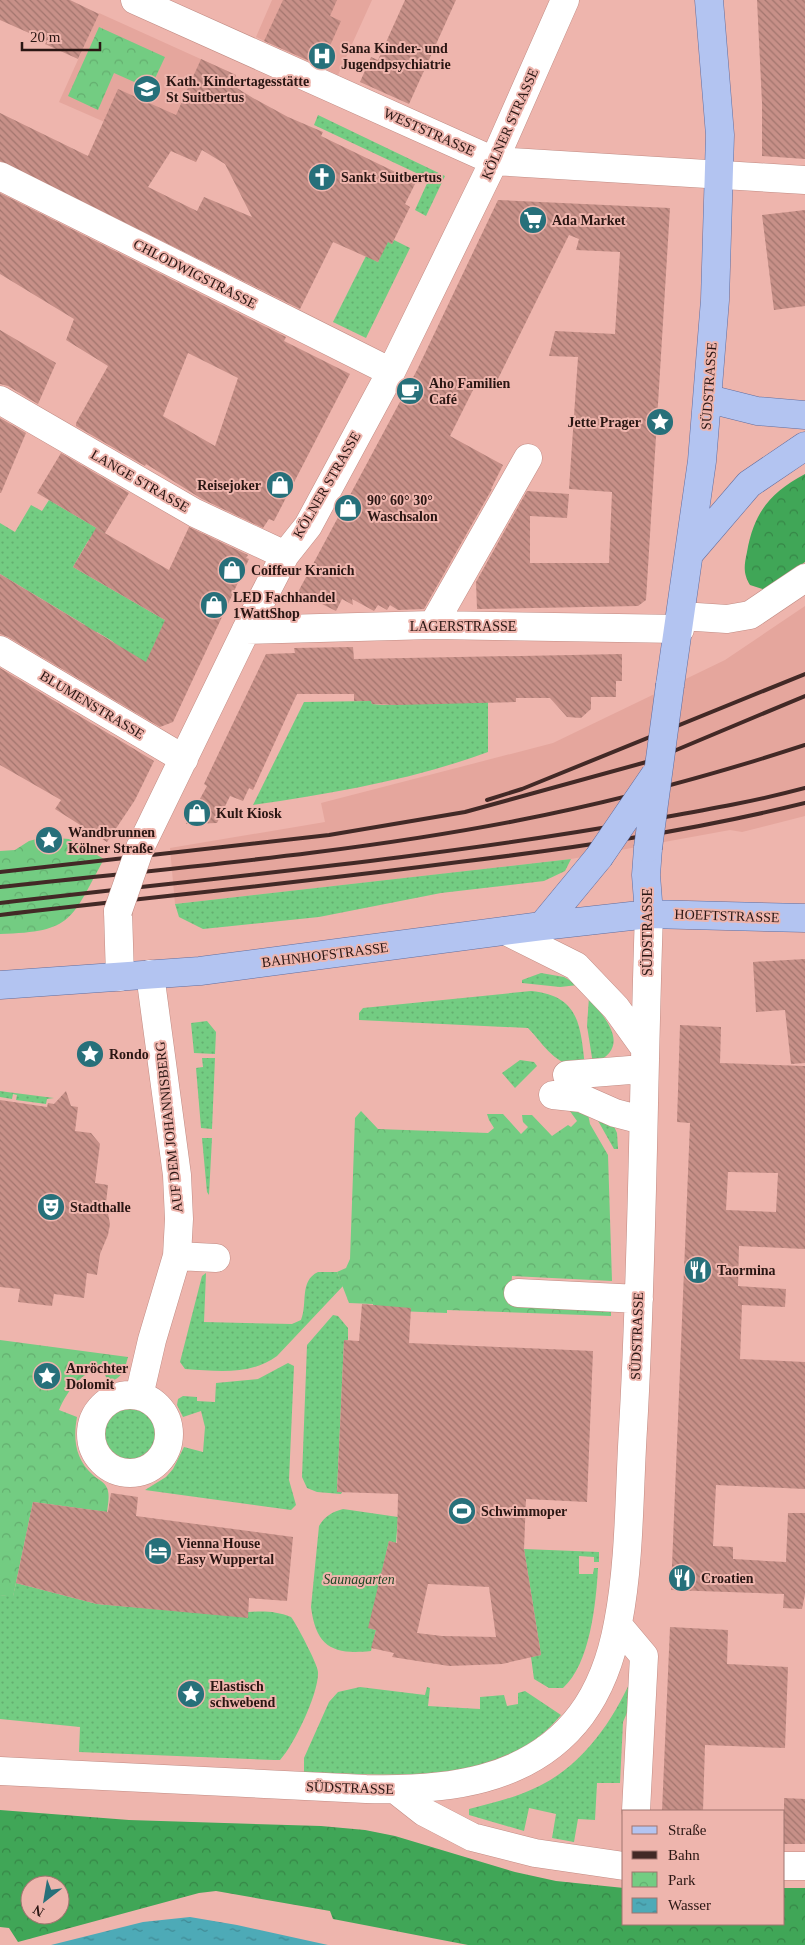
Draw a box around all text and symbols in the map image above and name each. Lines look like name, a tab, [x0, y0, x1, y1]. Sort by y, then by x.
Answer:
scale bar	[22, 20, 100, 52]
text: 20 m	[30, 29, 61, 45]
hospital icon: Sana Kinder- und Jugendpsychiatrie	[307, 41, 337, 71]
place label: Sana Kinder- und Jugendpsychiatrie	[341, 41, 451, 72]
street label: KÖLNER STRASSE	[478, 66, 541, 182]
school or university icon: Kath. Kindertagesstätte St Suitbertus	[132, 74, 162, 104]
place label: Kath. Kindertagesstätte St Suitbertus	[166, 74, 309, 105]
street label: WESTSTRASSE	[381, 105, 477, 159]
church icon: Sankt Suitbertus	[307, 162, 337, 192]
place label: Sankt Suitbertus	[341, 170, 442, 185]
supermarket icon: Ada Market	[518, 205, 548, 235]
place label: Ada Market	[552, 213, 626, 228]
street label: CHLODWIGSTRASSE	[131, 236, 259, 312]
street label: SÜDSTRASSE	[697, 342, 720, 430]
cafe icon: Aho Familien Café	[395, 376, 425, 406]
place label: Aho Familien Café	[429, 376, 510, 407]
place icon: Jette Prager	[645, 407, 675, 437]
place label: Jette Prager	[568, 415, 641, 430]
street label: KÖLNER STRASSE	[290, 429, 364, 541]
street label: LANGE STRASSE	[88, 447, 192, 515]
shop icon: Reisejoker	[265, 470, 295, 500]
place label: Reisejoker	[197, 478, 261, 493]
shop icon: 90° 60° 30° Waschsalon	[333, 493, 363, 523]
place label: 90° 60° 30° Waschsalon	[367, 493, 438, 524]
shop icon: Coiffeur Kranich	[217, 555, 247, 585]
place label: Coiffeur Kranich	[251, 563, 355, 578]
shop icon: LED Fachhandel 1WattShop	[199, 590, 229, 620]
place label: LED Fachhandel 1WattShop	[233, 590, 335, 621]
street label: LAGERSTRASSE	[410, 619, 516, 634]
street label: BLUMENSTRASSE	[37, 668, 147, 742]
shop icon: Kult Kiosk	[182, 798, 212, 828]
place label: Kult Kiosk	[216, 806, 282, 821]
place icon: Wandbrunnen Kölner Straße	[34, 825, 64, 855]
place label: Wandbrunnen Kölner Straße	[68, 825, 155, 856]
street label: SÜDSTRASSE	[639, 888, 655, 976]
street label: HOEFTSTRASSE	[674, 907, 780, 925]
street label: BAHNHOFSTRASSE	[261, 940, 389, 970]
place icon: Rondo	[75, 1039, 105, 1069]
street label: AUF DEM JOHANNISBERG	[153, 1041, 185, 1213]
place label: Rondo	[109, 1047, 149, 1062]
theatre icon: Stadthalle	[36, 1192, 66, 1222]
place label: Stadthalle	[70, 1200, 131, 1215]
restaurant icon: Taormina	[683, 1255, 713, 1285]
place label: Taormina	[717, 1263, 776, 1278]
street label: SÜDSTRASSE	[627, 1292, 646, 1380]
place icon: Anröchter Dolomit	[32, 1361, 62, 1391]
place label: Anröchter Dolomit	[66, 1361, 128, 1392]
sports icon: Schwimmoper	[447, 1496, 477, 1526]
place label: Schwimmoper	[481, 1504, 567, 1519]
hotel icon: Vienna House Easy Wuppertal	[143, 1536, 173, 1566]
place label: Vienna House Easy Wuppertal	[177, 1536, 274, 1567]
restaurant icon: Croatien	[667, 1563, 697, 1593]
place label: Croatien	[701, 1571, 754, 1586]
park label: Saunagarten	[323, 1572, 395, 1587]
place icon: Elastisch schwebend	[176, 1679, 206, 1709]
place label: Elastisch schwebend	[210, 1679, 276, 1710]
street label: SÜDSTRASSE	[306, 1778, 394, 1797]
legend	[622, 1810, 785, 1925]
text: Straße	[668, 1822, 707, 1838]
text: Bahn	[668, 1847, 700, 1863]
text: Park	[668, 1872, 696, 1888]
north arrow	[20, 1875, 70, 1925]
text: Wasser	[668, 1897, 711, 1913]
text: N	[30, 1902, 47, 1920]

